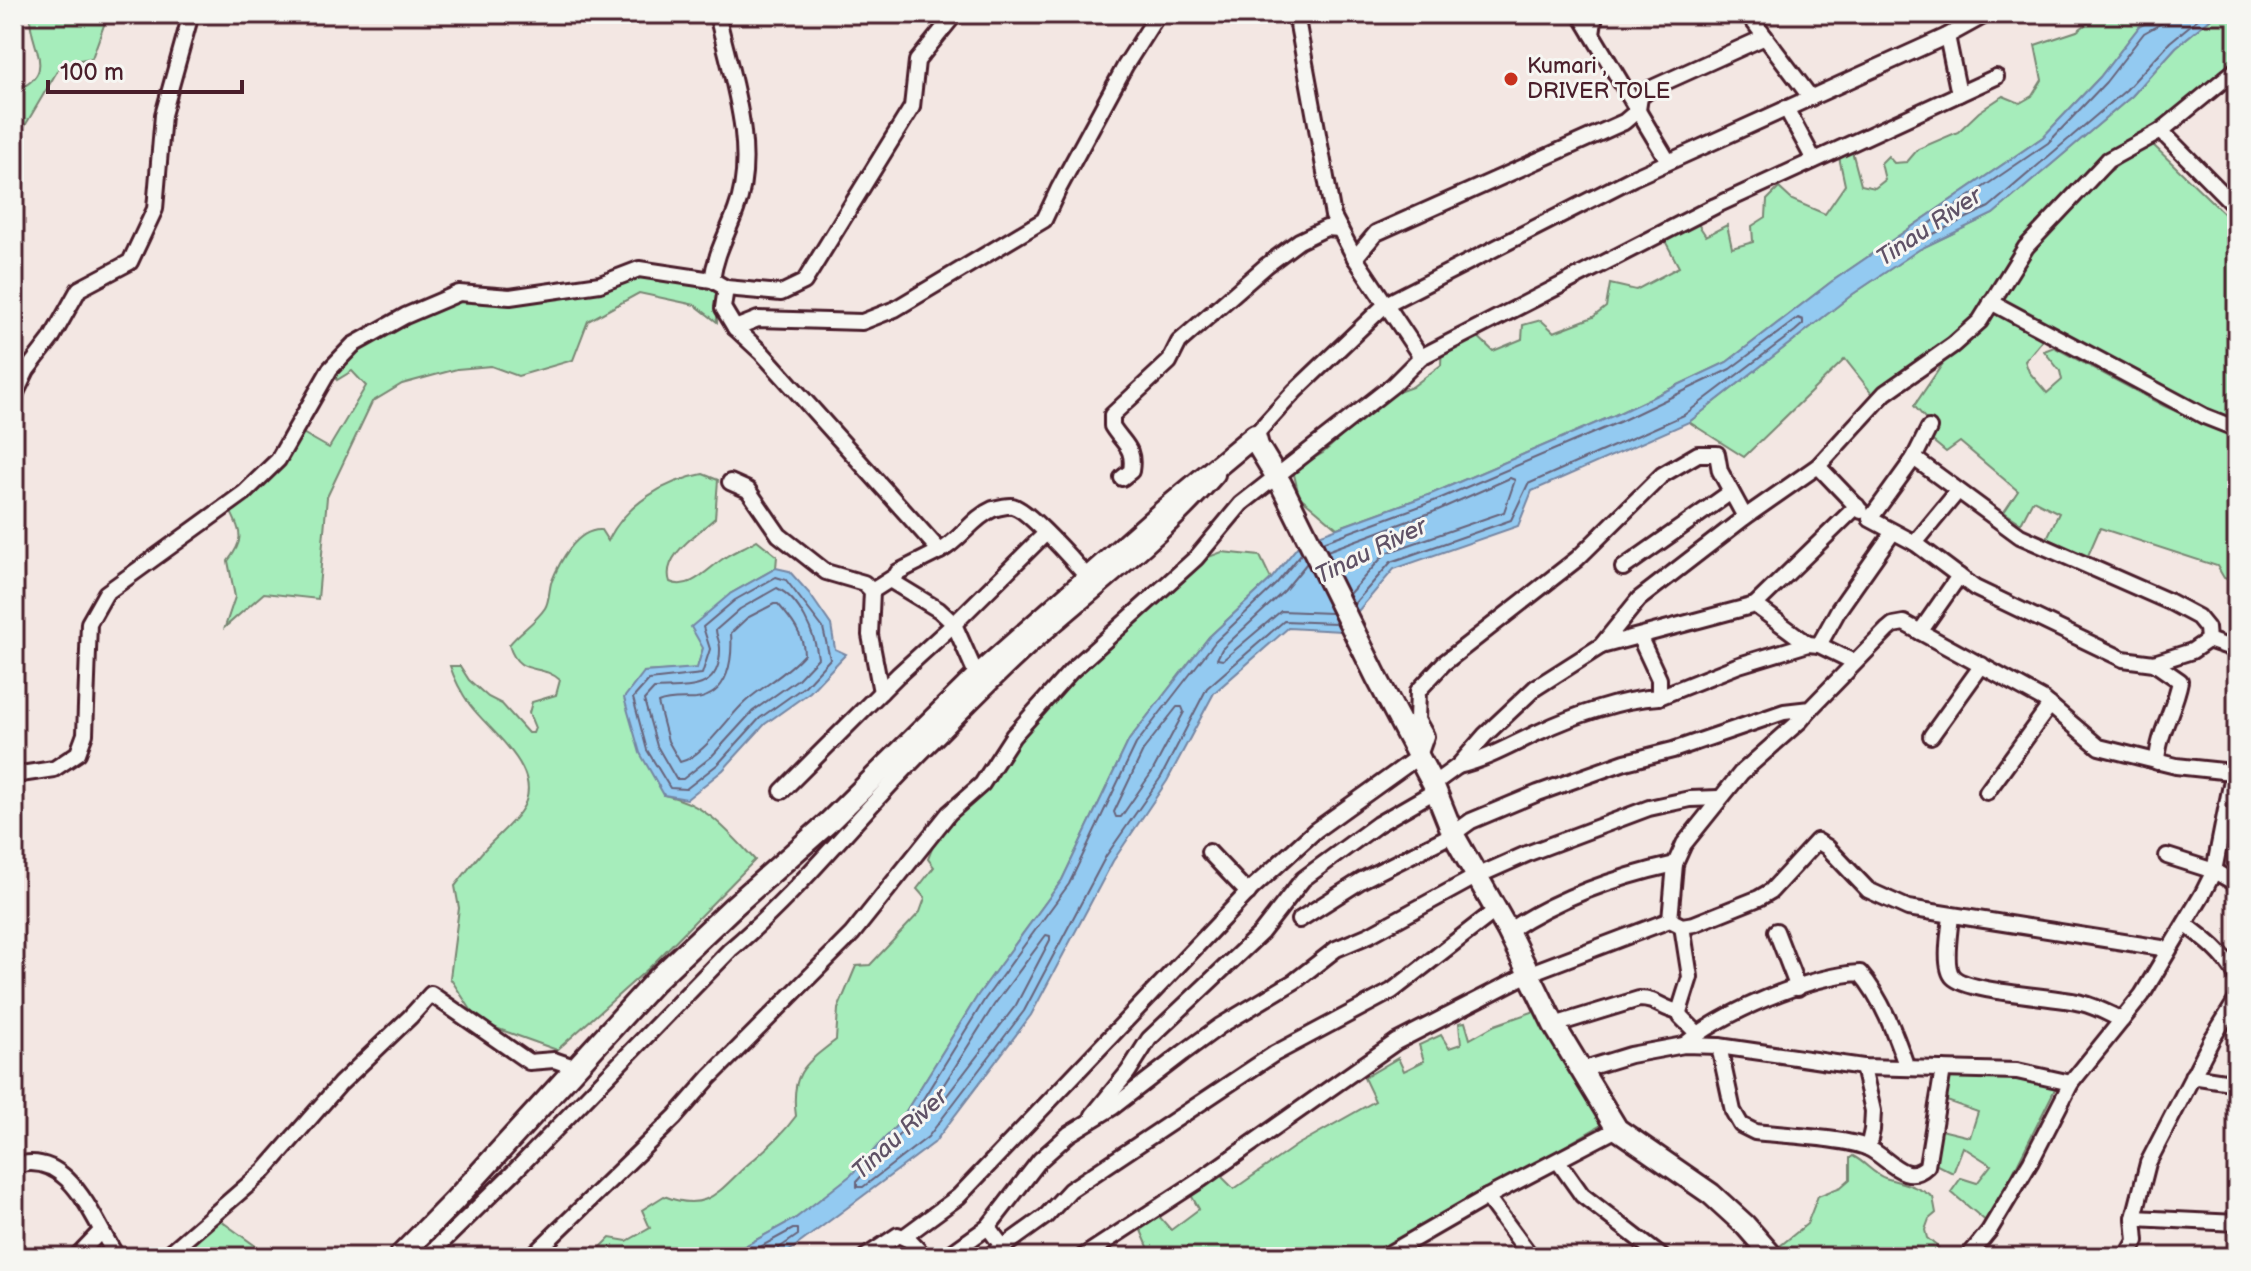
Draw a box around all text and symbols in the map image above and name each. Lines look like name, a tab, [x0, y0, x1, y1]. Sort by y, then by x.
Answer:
scale bar	[48, 44, 242, 94]
place label: Kumari , DRIVER TOLE	[1527, 53, 1670, 105]
text: 100 m	[60, 58, 124, 87]
marker: Kumari , DRIVER TOLE	[1502, 70, 1520, 88]
water label: Tinau River	[1871, 180, 1989, 273]
water label: Tinau River	[1311, 511, 1434, 590]
water label: Tinau River	[846, 1081, 956, 1186]

